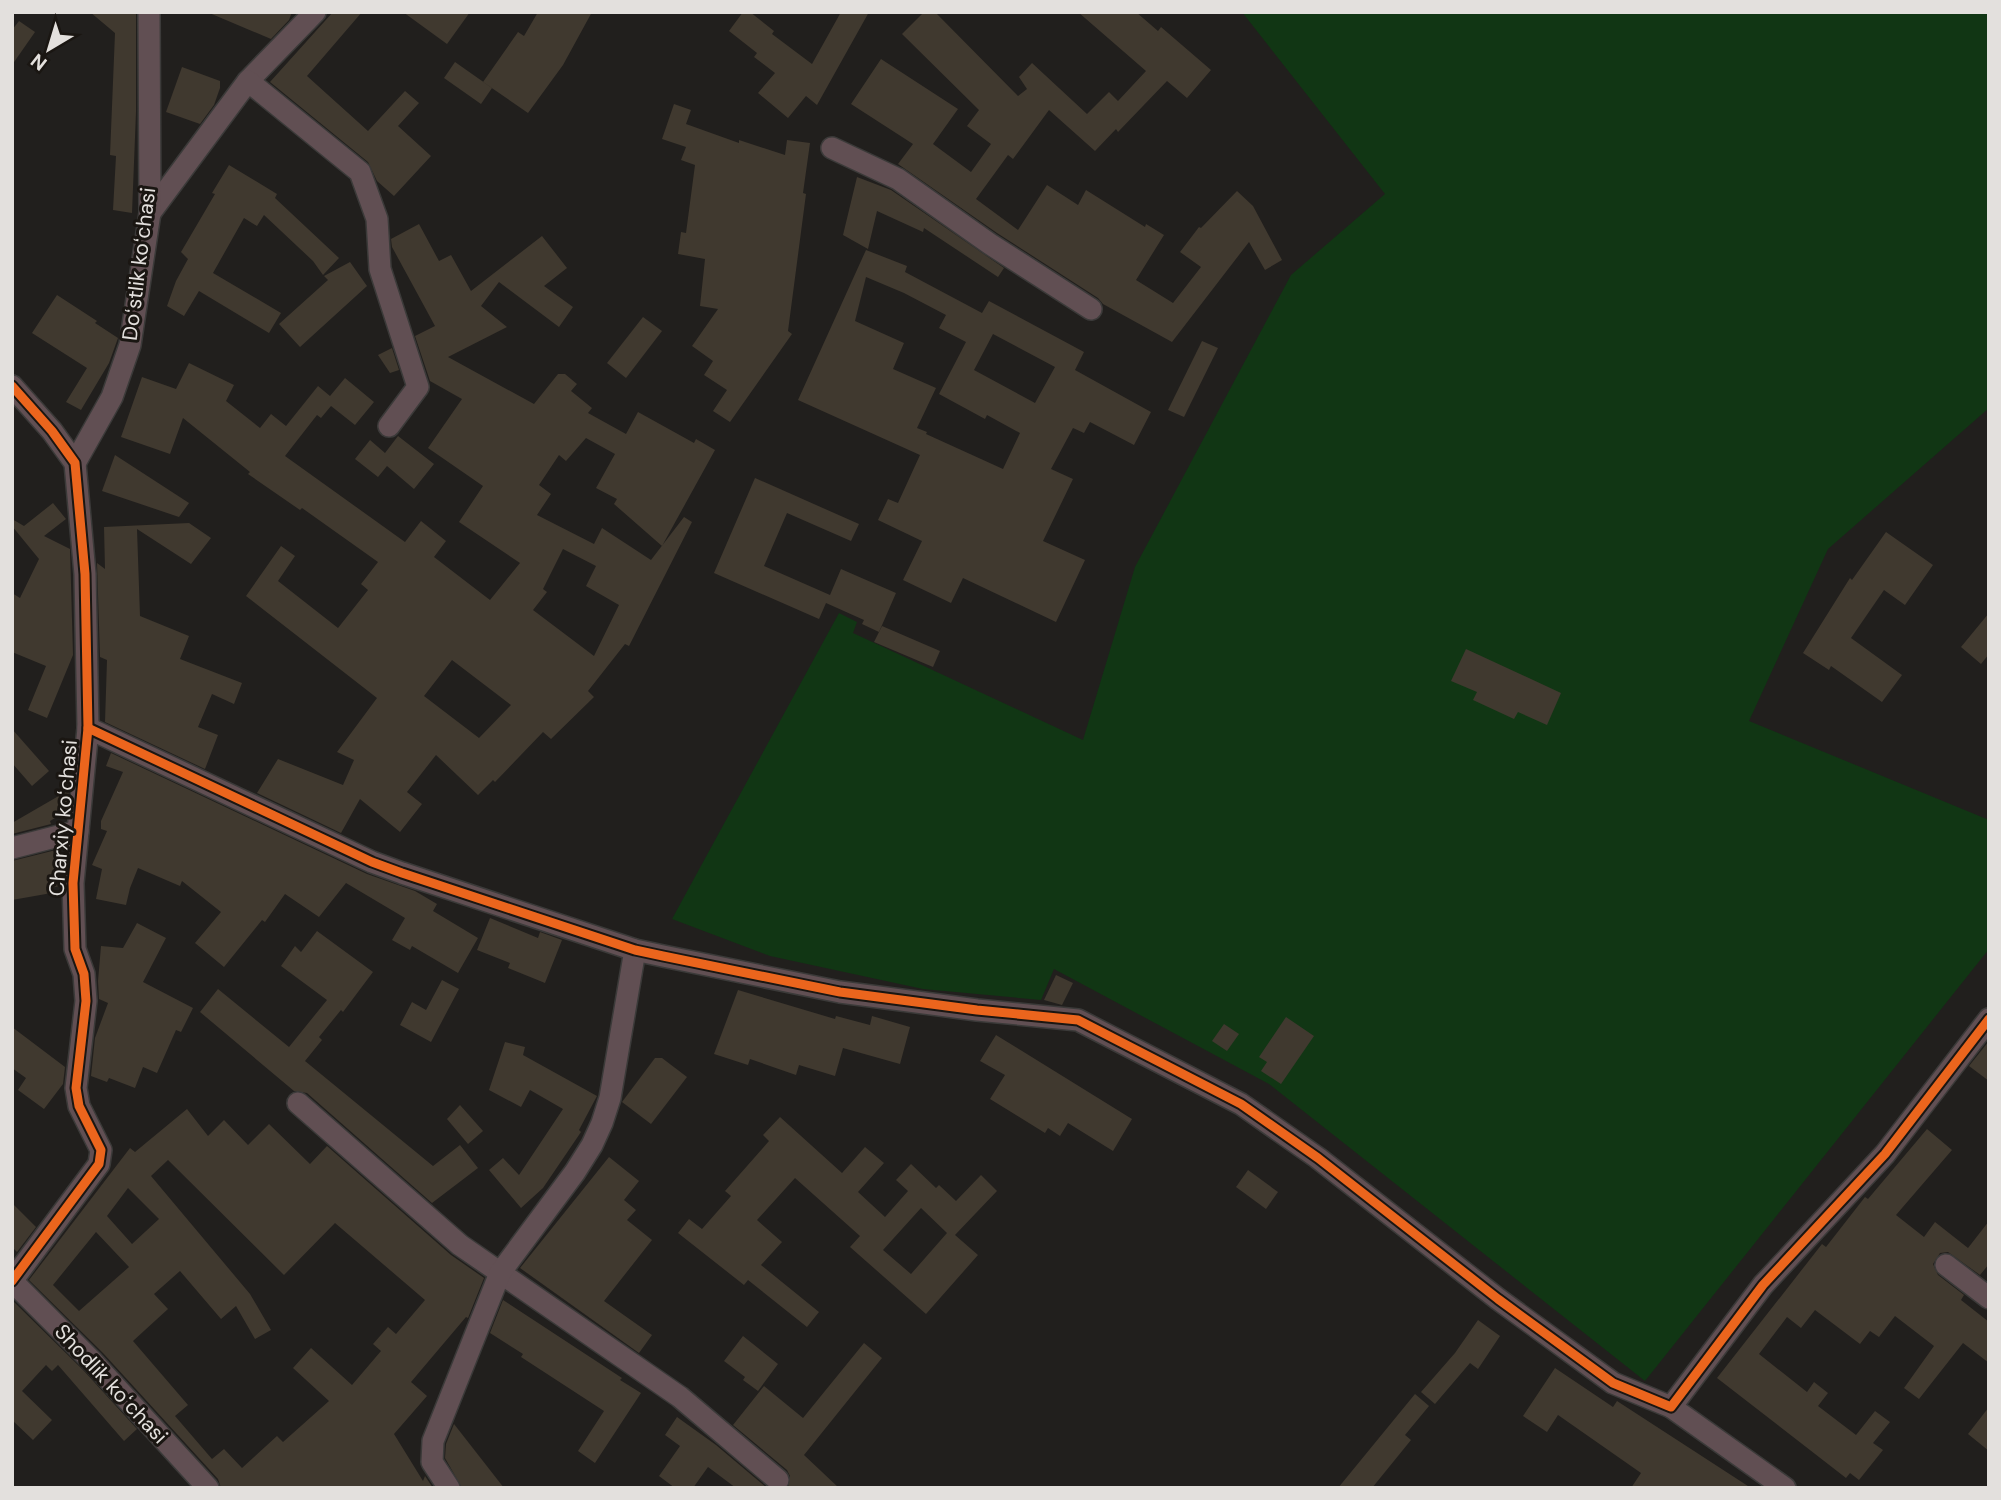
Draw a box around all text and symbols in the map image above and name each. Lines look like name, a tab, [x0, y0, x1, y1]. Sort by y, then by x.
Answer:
north arrow	[14, 14, 84, 84]
text: N	[26, 48, 52, 76]
street label: Doʻstlik koʻchasi	[116, 186, 162, 342]
street label: Charxiy koʻchasi	[42, 739, 84, 897]
street label: Shodlik koʻchasi	[48, 1318, 174, 1450]

